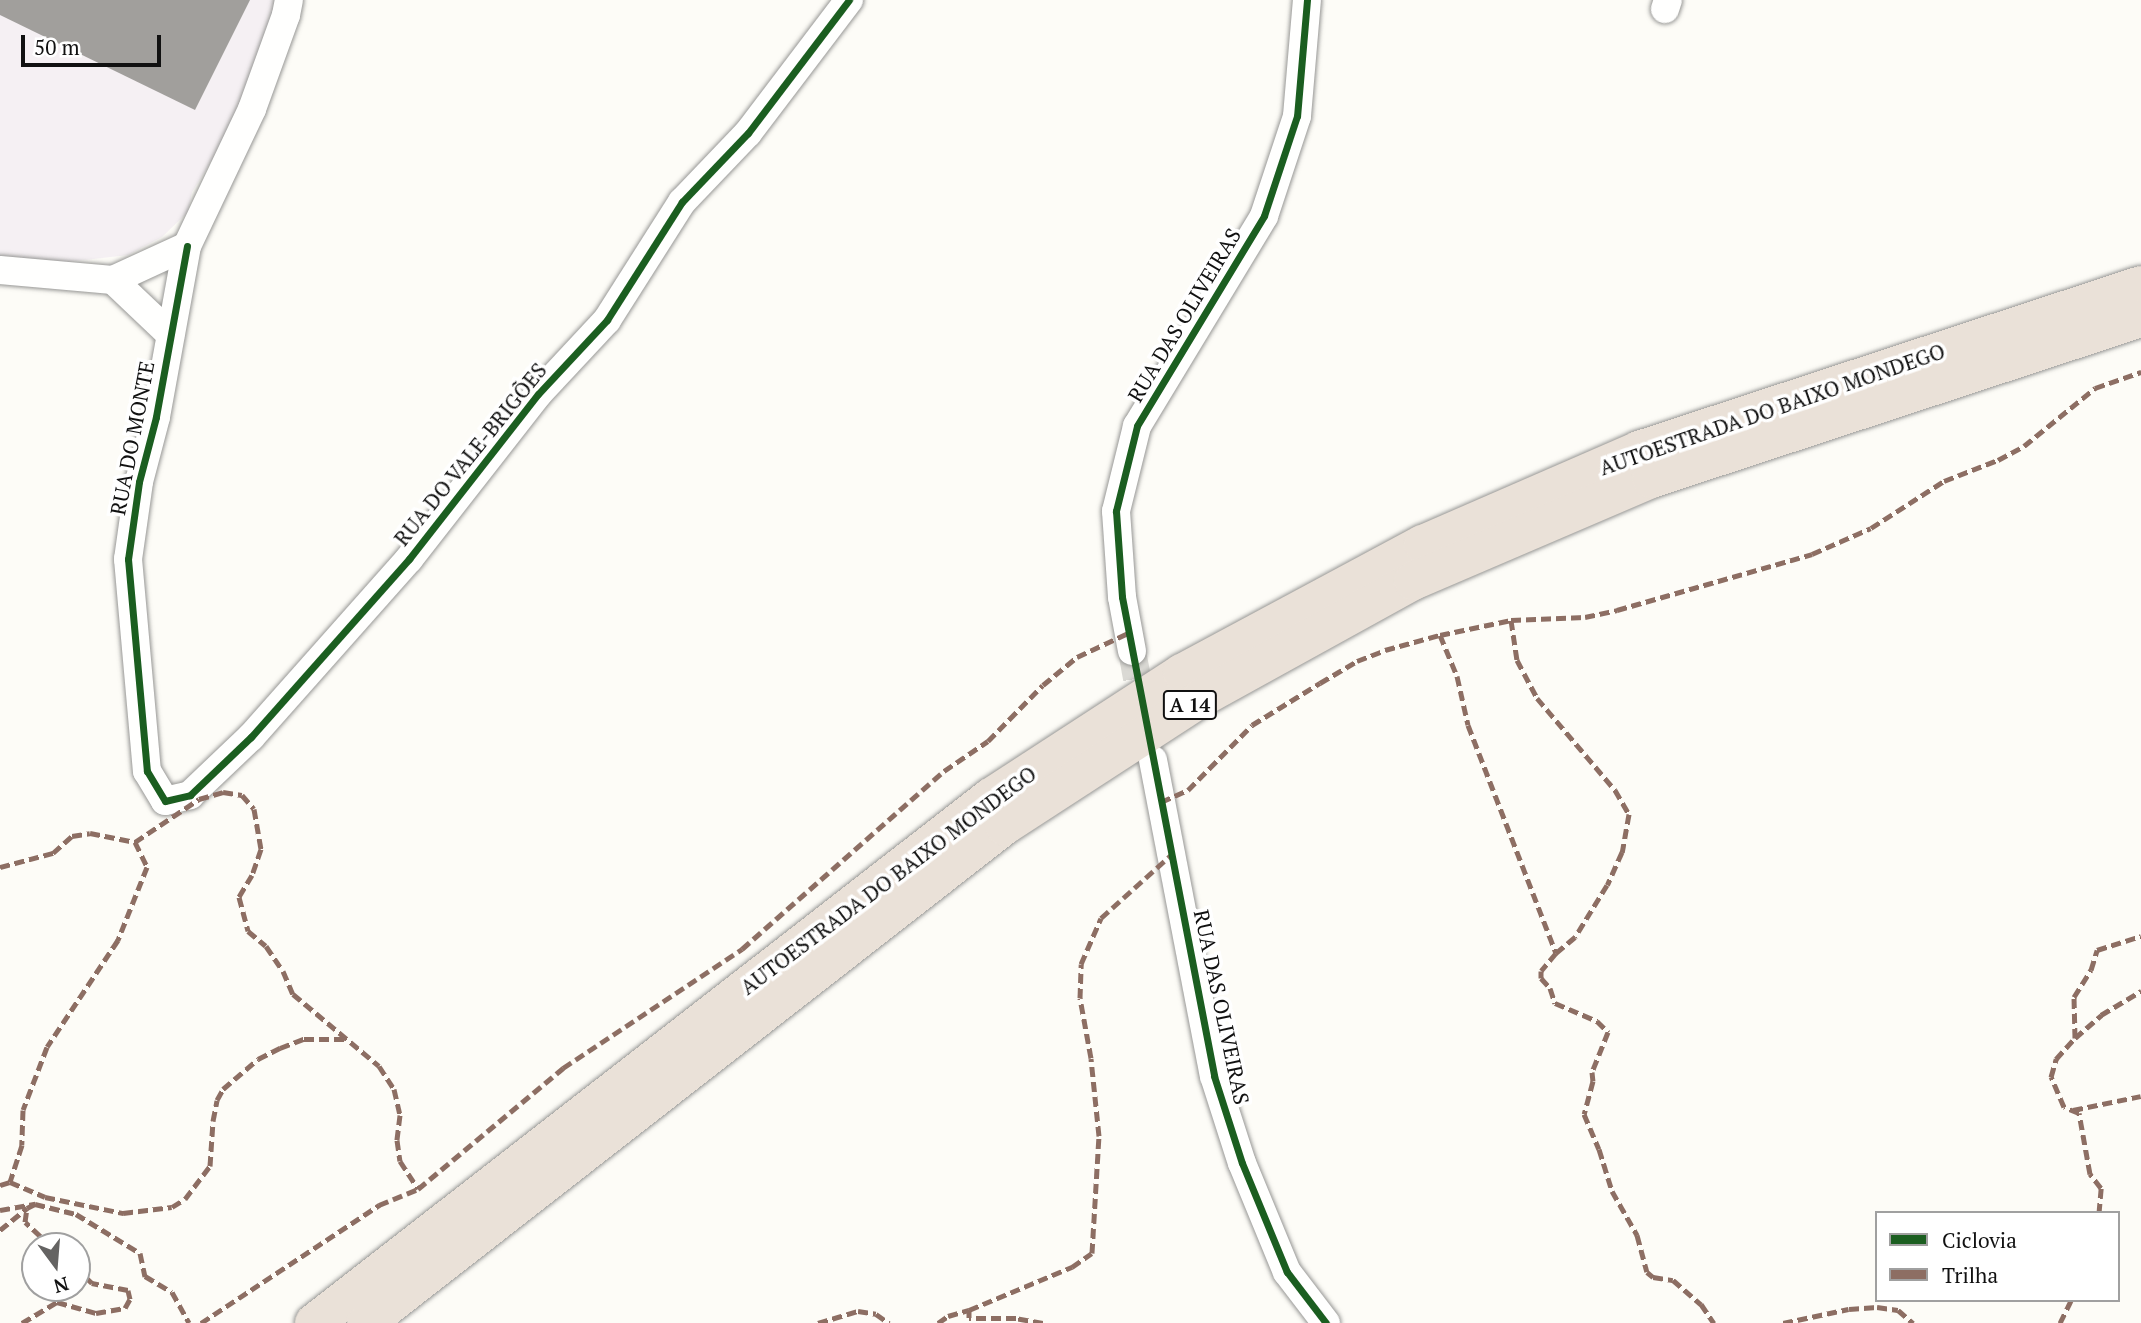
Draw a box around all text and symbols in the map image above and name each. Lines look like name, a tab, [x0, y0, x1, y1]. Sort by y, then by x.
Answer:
scale bar	[24, 21, 164, 65]
text: 50 m	[34, 33, 80, 61]
street label: RUA DAS OLIVEIRAS	[1122, 223, 1246, 407]
street label: AUTOESTRADA DO BAIXO MONDEGO	[1596, 338, 1948, 480]
street label: RUA DO VALE-BRIGÕES	[388, 357, 552, 551]
street label: RUA DO MONTE	[105, 359, 159, 517]
road number: A 14	[1162, 690, 1218, 720]
street label: AUTOESTRADA DO BAIXO MONDEGO	[735, 760, 1041, 1000]
street label: RUA DAS OLIVEIRAS	[1189, 907, 1255, 1107]
legend	[1875, 1211, 2120, 1302]
text: Ciclovia	[1942, 1226, 2017, 1254]
north arrow	[21, 1232, 91, 1302]
text: Trilha	[1942, 1261, 1998, 1289]
text: N	[51, 1272, 72, 1300]

